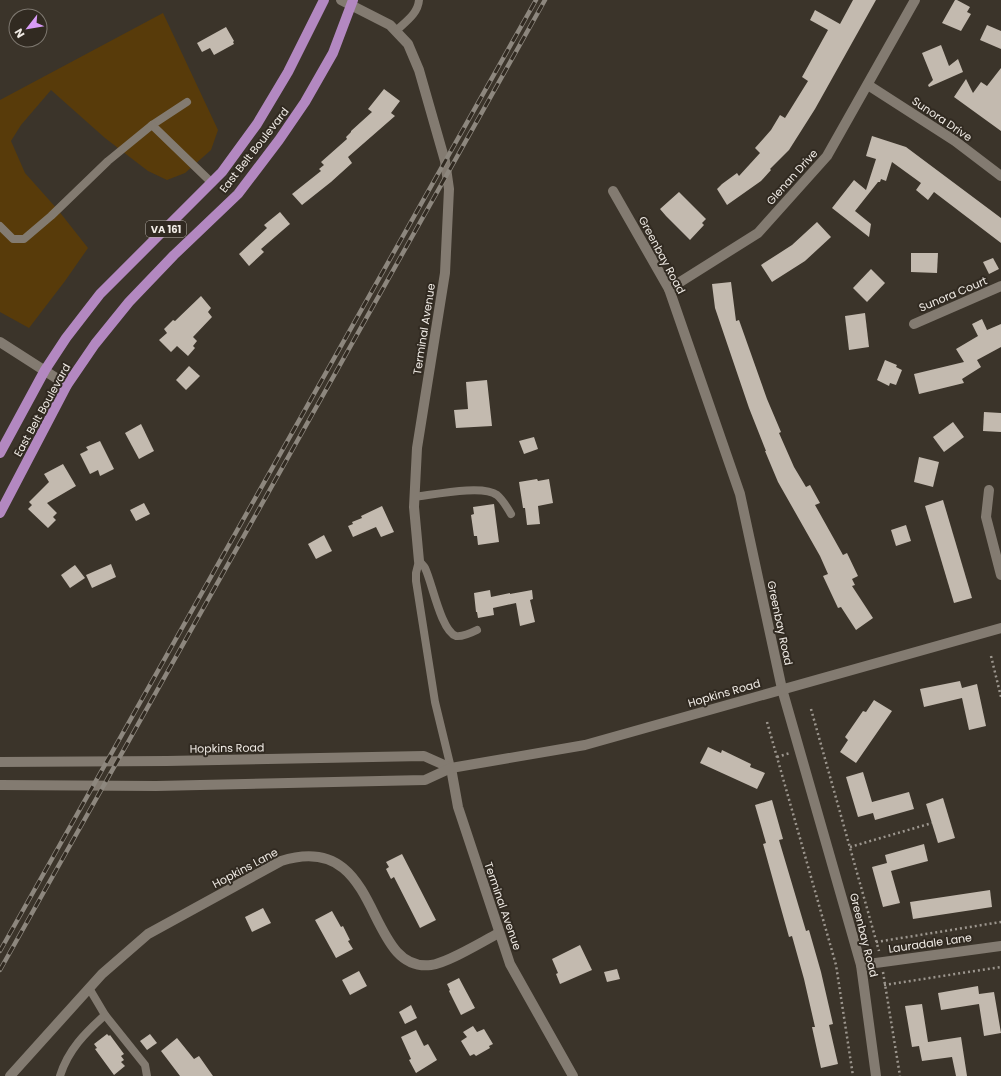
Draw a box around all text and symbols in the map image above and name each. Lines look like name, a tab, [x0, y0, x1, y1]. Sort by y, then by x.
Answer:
north arrow	[8, 8, 48, 48]
text: N	[10, 25, 28, 41]
street label: Sunora Drive	[909, 93, 975, 145]
street label: East Belt Boulevard	[216, 104, 292, 196]
street label: Glenan Drive	[763, 145, 822, 208]
street label: Greenbay Road	[635, 213, 689, 297]
road number: VA 161	[146, 221, 186, 237]
street label: Sunora Court	[916, 272, 990, 316]
street label: Terminal Avenue	[409, 282, 439, 376]
street label: East Belt Boulevard	[10, 360, 74, 460]
street label: Greenbay Road	[763, 579, 797, 667]
street label: Hopkins Road	[686, 675, 762, 711]
street label: Hopkins Road	[189, 739, 265, 757]
street label: Hopkins Lane	[209, 844, 281, 892]
street label: Terminal Avenue	[480, 860, 526, 952]
street label: Greenbay Road	[846, 891, 882, 979]
street label: Lauradale Lane	[887, 929, 973, 957]

